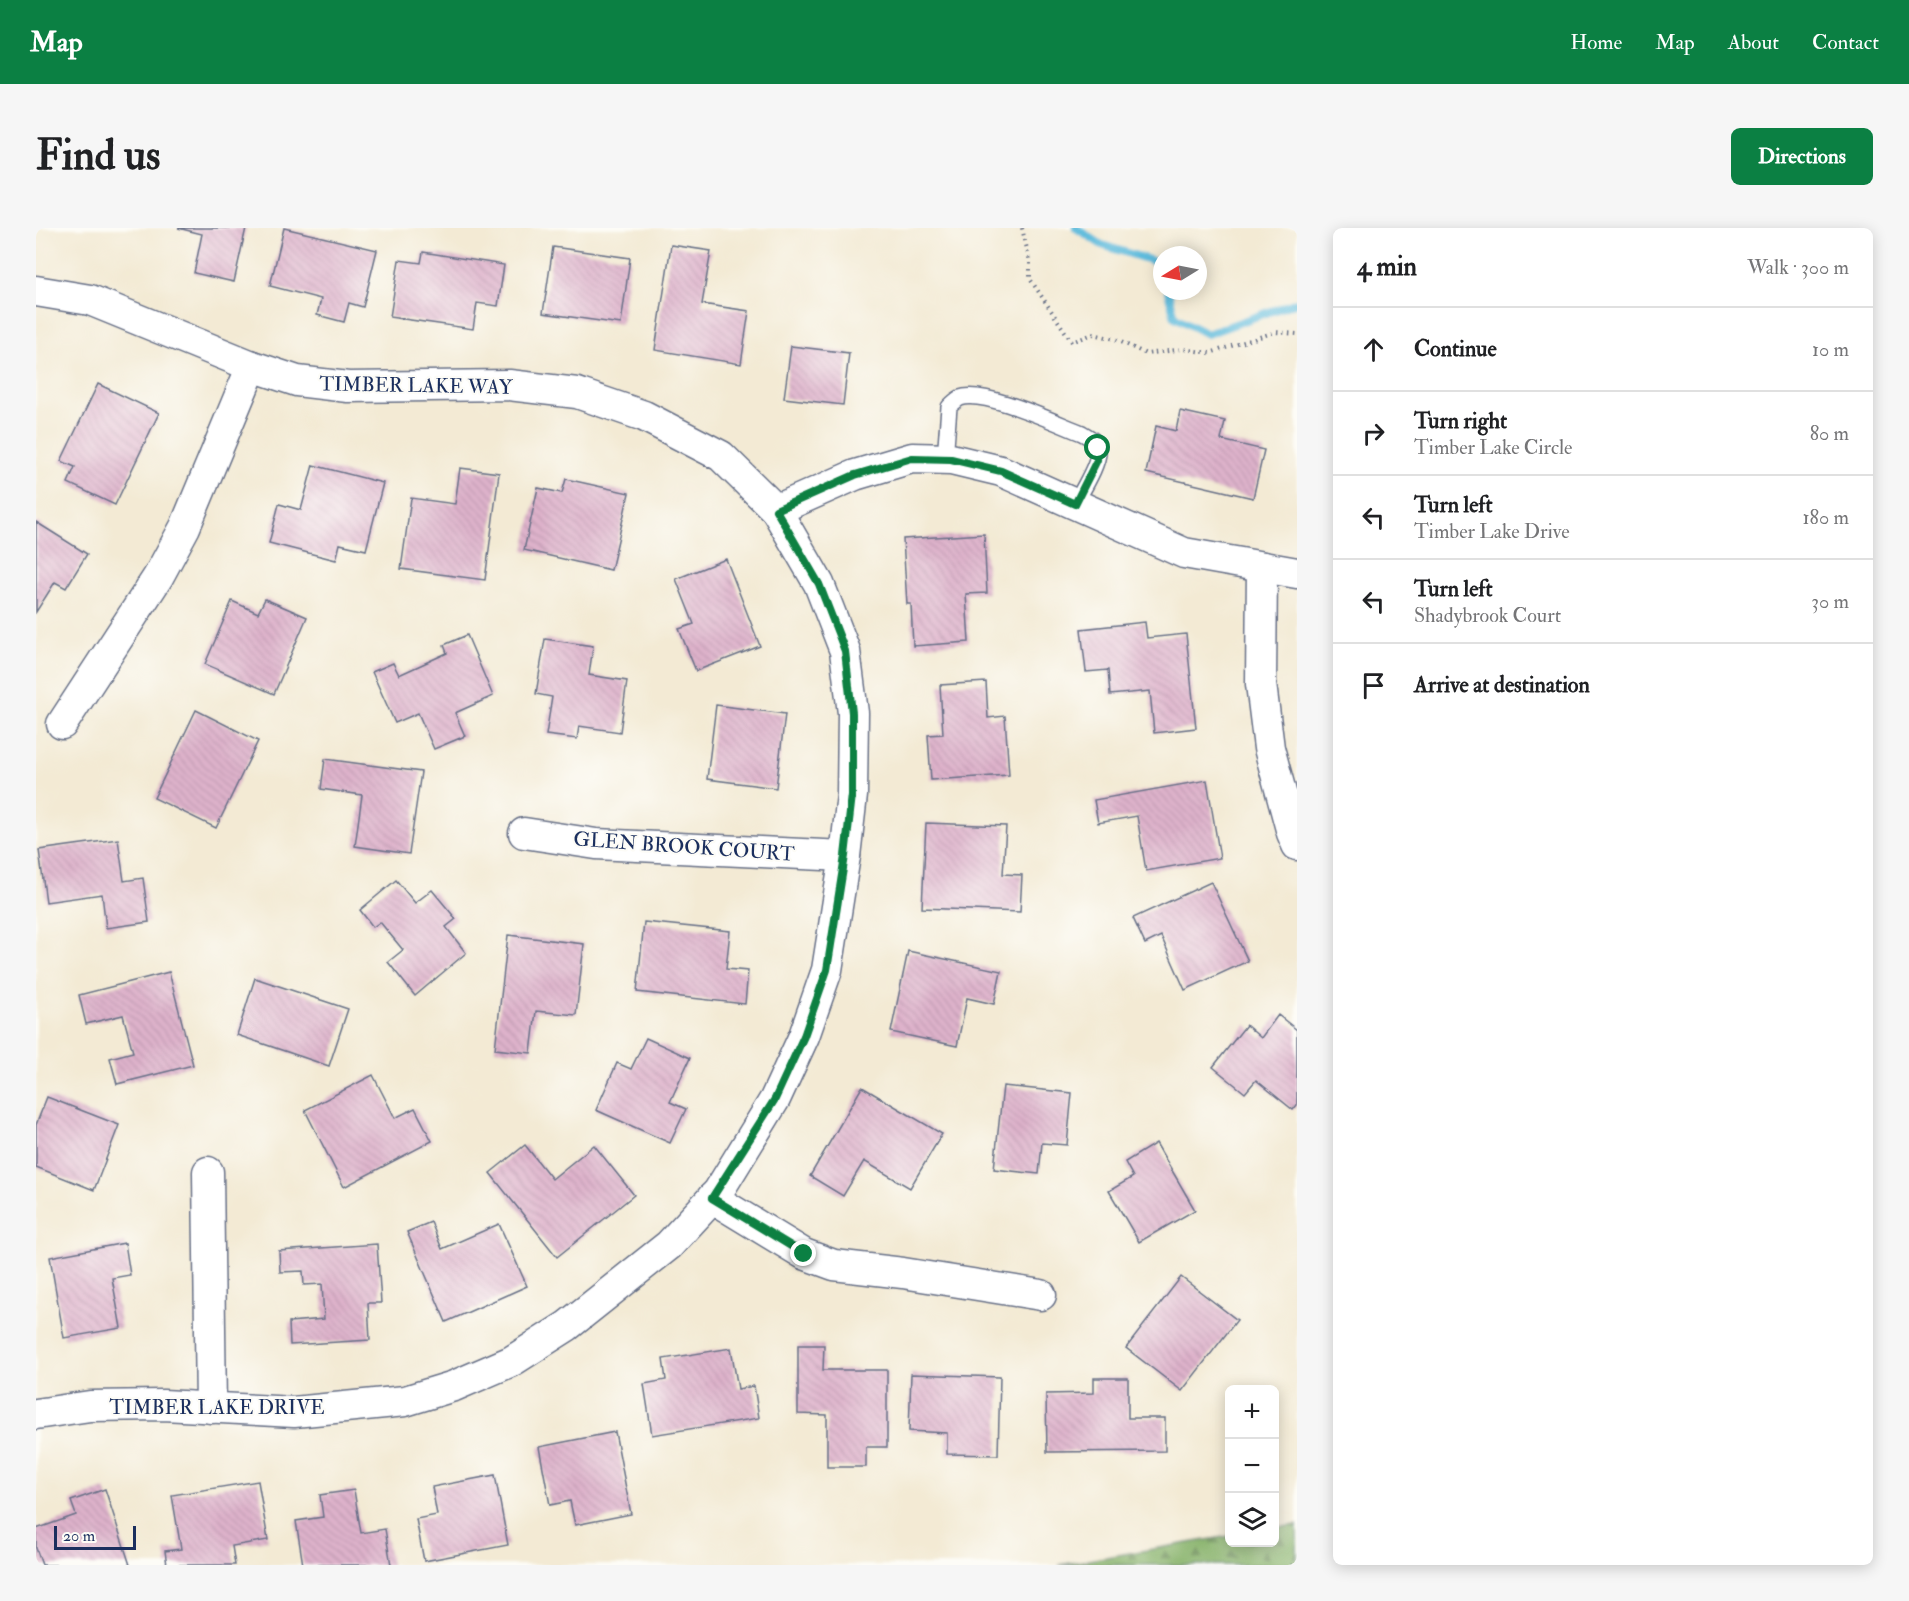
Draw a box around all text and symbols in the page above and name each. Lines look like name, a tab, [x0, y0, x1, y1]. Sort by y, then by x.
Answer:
text: Map	[30, 25, 83, 60]
text: Home	[1570, 29, 1622, 56]
text: Map	[1655, 29, 1695, 56]
text: About	[1728, 29, 1779, 56]
text: Contact	[1812, 29, 1879, 56]
button: Directions	[1731, 128, 1873, 185]
text: Find us	[36, 130, 160, 182]
north arrow	[1153, 246, 1207, 300]
text: 4 min	[1357, 251, 1417, 283]
text: Walk · 300 m	[1747, 255, 1849, 280]
icon: ahead	[1357, 333, 1390, 366]
text: Continue	[1414, 335, 1497, 363]
text: 10 m	[1812, 337, 1849, 362]
street label: TIMBER LAKE WAY	[319, 371, 514, 400]
text: Turn right	[1414, 407, 1507, 435]
icon: right	[1357, 417, 1390, 450]
text: 80 m	[1810, 421, 1849, 446]
route start	[1084, 434, 1110, 460]
text: Timber Lake Circle	[1414, 435, 1572, 460]
text: Turn left	[1414, 491, 1493, 519]
icon: left	[1357, 501, 1390, 534]
text: 180 m	[1802, 505, 1849, 530]
text: Timber Lake Drive	[1414, 519, 1570, 544]
text: Turn left	[1414, 575, 1493, 603]
icon: left	[1357, 585, 1390, 618]
text: 30 m	[1811, 589, 1849, 614]
text: Shadybrook Court	[1414, 603, 1561, 628]
icon: arrive	[1357, 669, 1390, 702]
text: Arrive at destination	[1414, 671, 1590, 699]
street label: GLEN BROOK COURT	[573, 826, 796, 867]
route end	[790, 1240, 816, 1266]
map controls	[1225, 1385, 1279, 1547]
button: +	[1225, 1385, 1279, 1439]
street label: TIMBER LAKE DRIVE	[109, 1395, 325, 1420]
button: −	[1225, 1439, 1279, 1493]
button: layers	[1225, 1493, 1279, 1547]
scale bar	[54, 1523, 136, 1550]
text: 20 m	[63, 1526, 95, 1546]

